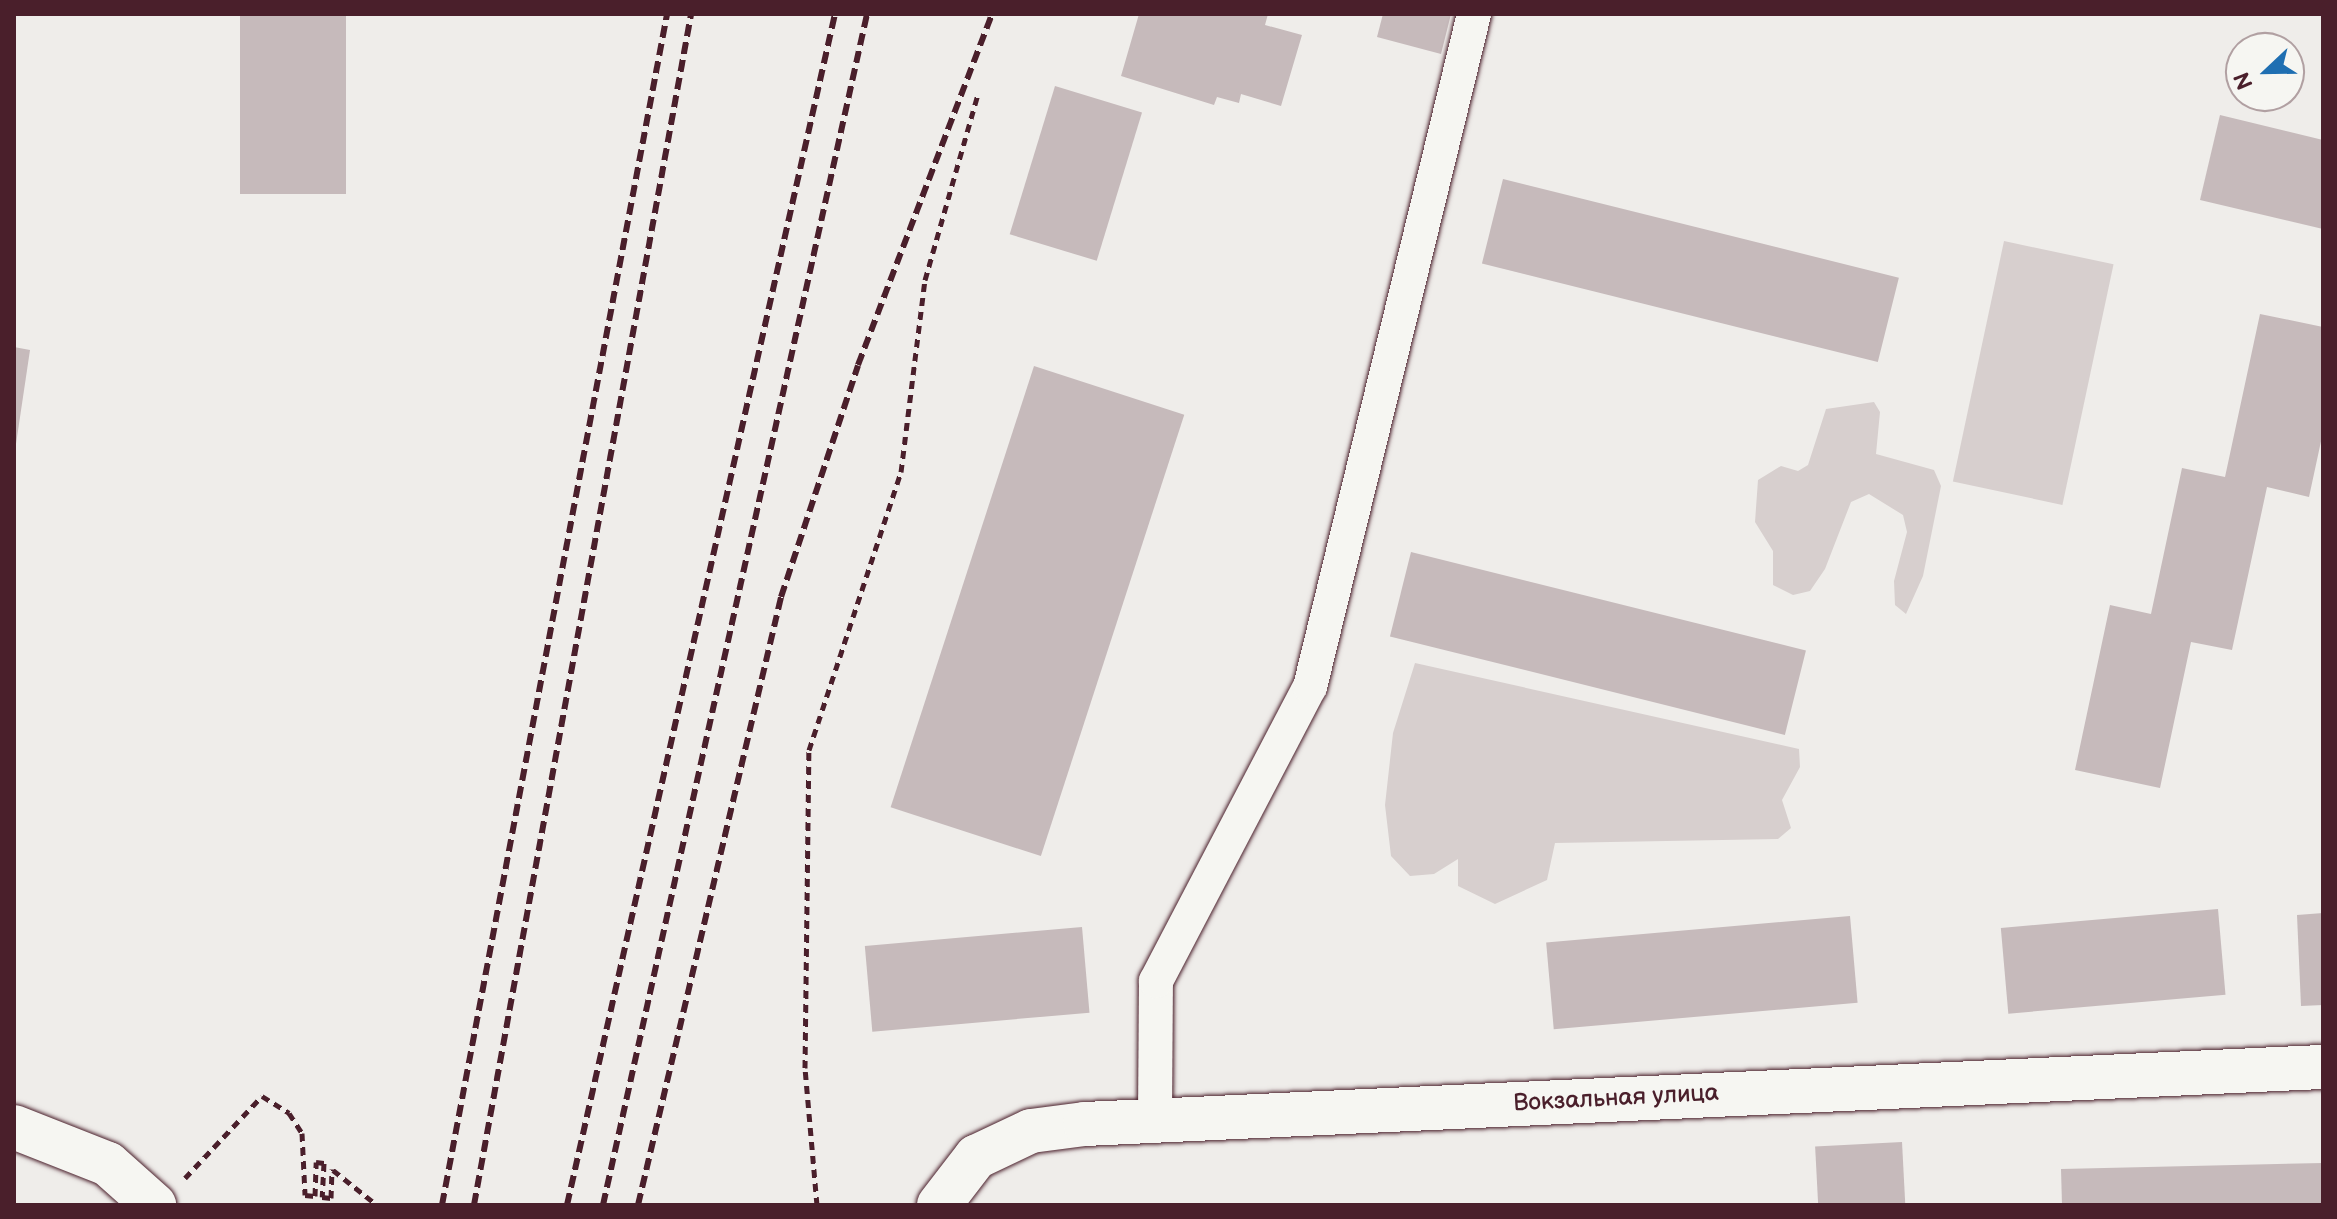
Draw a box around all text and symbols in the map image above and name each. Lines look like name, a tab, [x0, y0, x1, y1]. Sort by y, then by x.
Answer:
north arrow	[2225, 32, 2305, 112]
text: N	[2229, 68, 2260, 93]
street label: Вокзальная улица	[1513, 1078, 1719, 1118]

